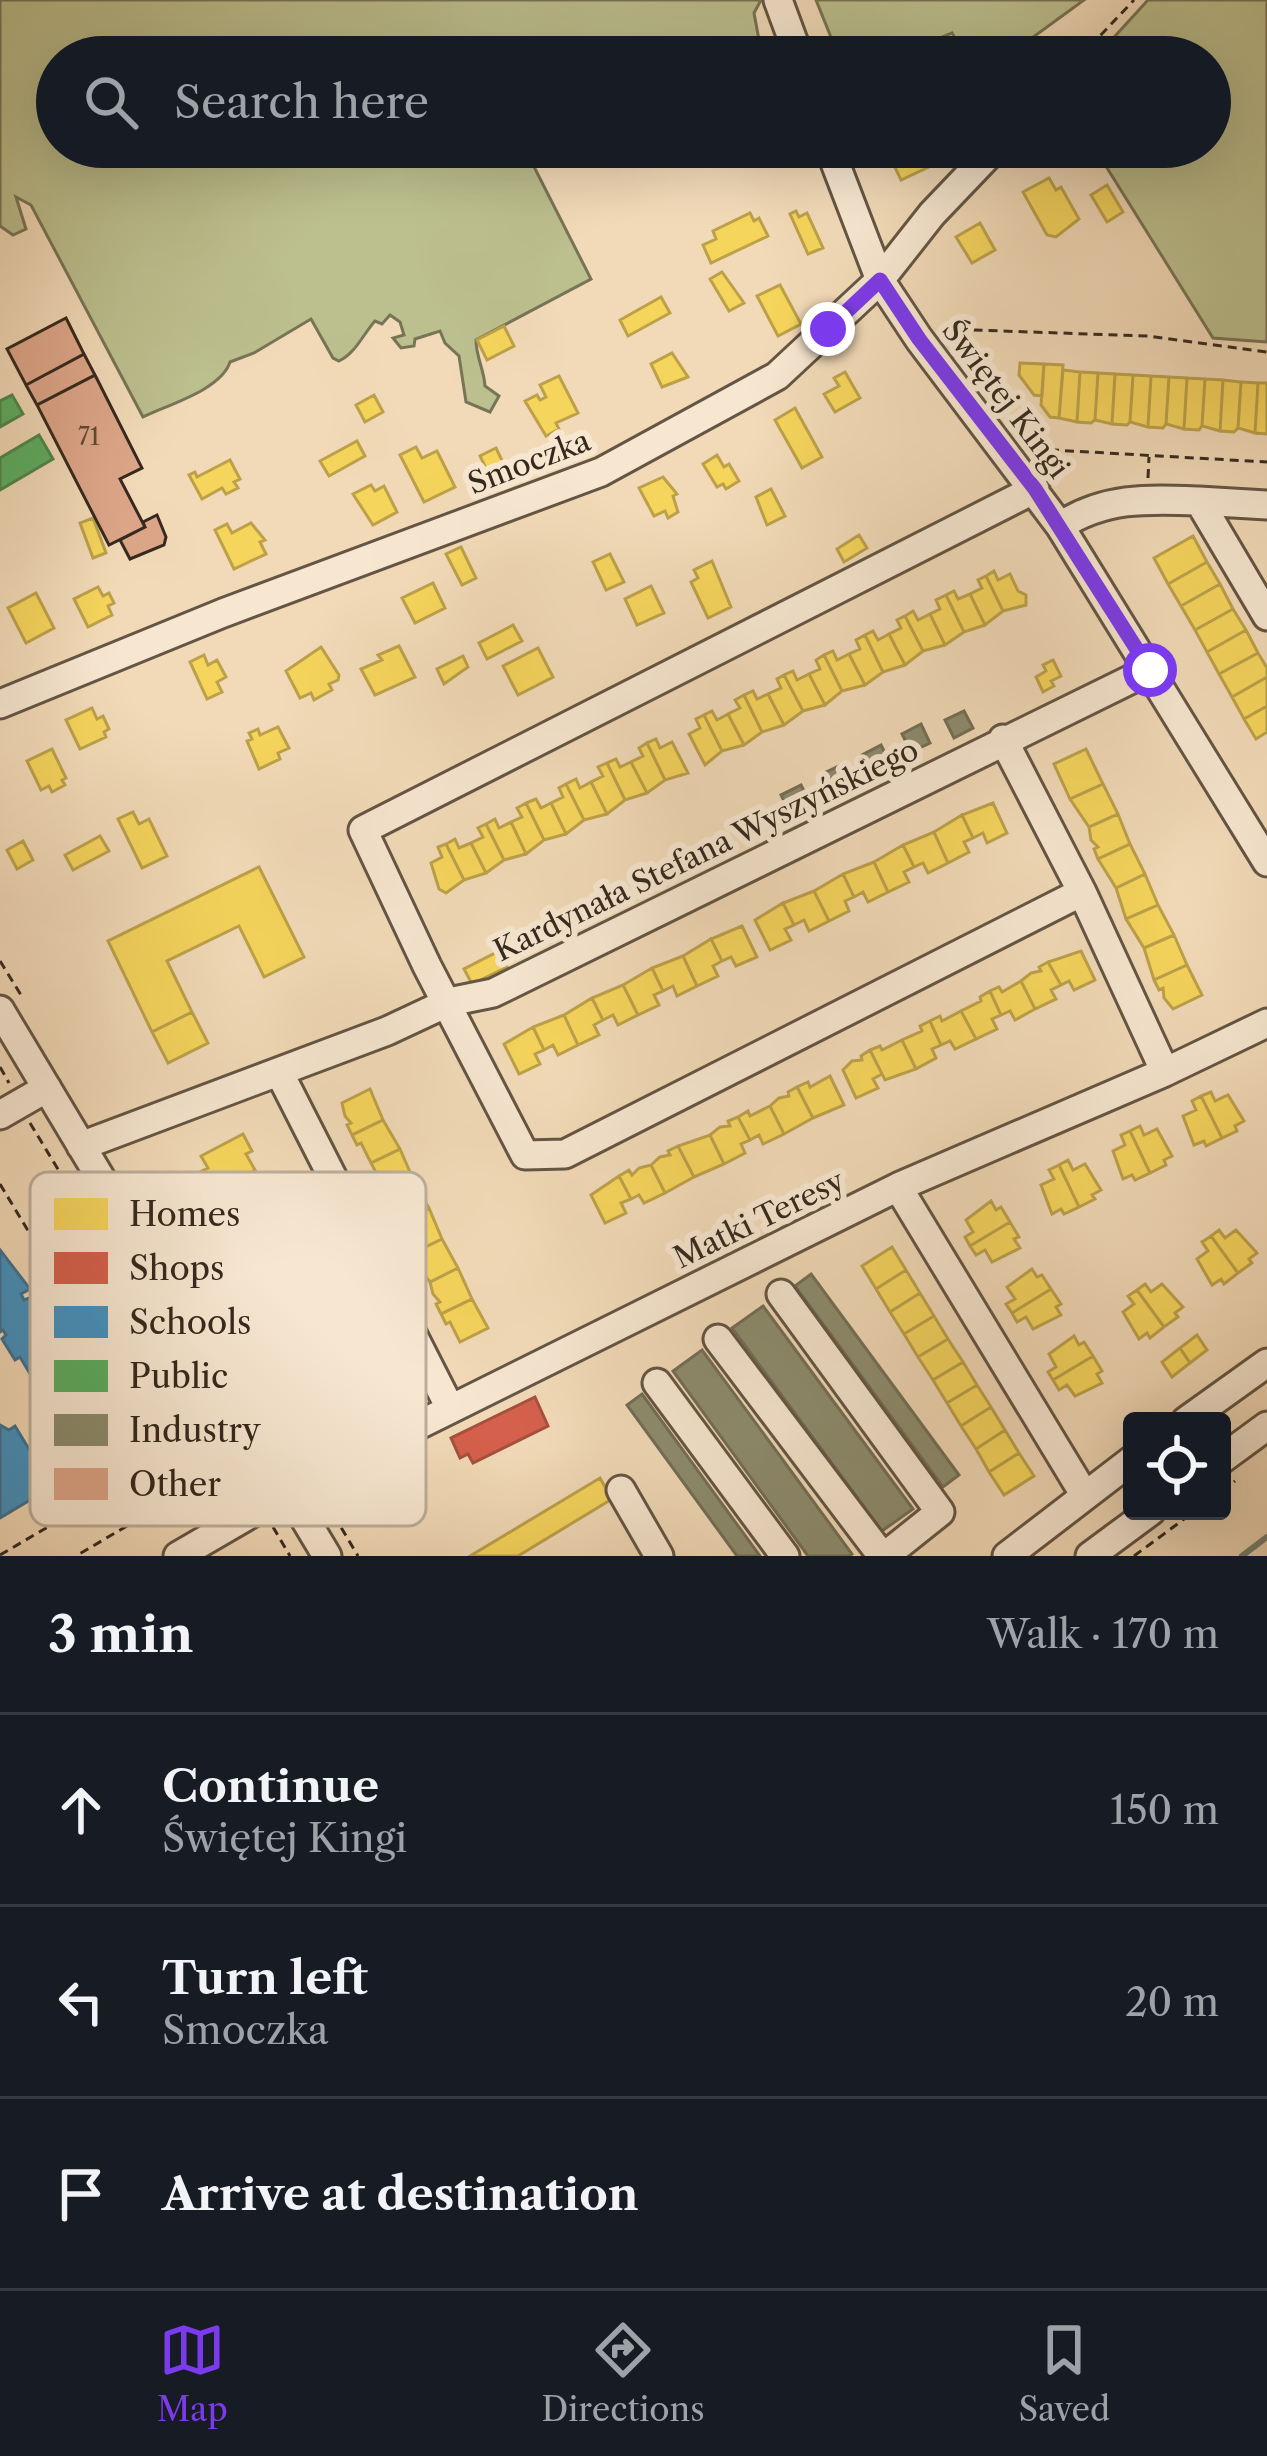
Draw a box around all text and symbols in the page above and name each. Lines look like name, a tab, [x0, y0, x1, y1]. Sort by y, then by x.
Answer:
search box	[36, 36, 1231, 168]
icon: search	[78, 69, 144, 135]
text: Search here	[174, 74, 429, 130]
route end	[801, 302, 855, 356]
street label: Świętej Kingi	[934, 313, 1078, 485]
house number: 71	[78, 422, 100, 451]
street label: Smoczka	[463, 422, 596, 502]
route start	[1123, 643, 1177, 697]
street label: Kardynała Stefana Wyszyńskiego	[488, 731, 924, 969]
street label: Matki Teresy	[668, 1162, 851, 1276]
legend	[30, 1172, 426, 1526]
text: Homes	[129, 1194, 240, 1235]
text: Shops	[129, 1248, 224, 1289]
text: Schools	[129, 1302, 251, 1343]
text: Public	[129, 1356, 228, 1397]
text: Industry	[129, 1410, 261, 1451]
map controls	[1123, 1412, 1231, 1520]
button: locate	[1123, 1412, 1231, 1520]
text: Other	[129, 1464, 221, 1505]
text: 3 min	[48, 1603, 194, 1665]
text: Walk · 170 m	[987, 1610, 1219, 1658]
text: Continue	[162, 1758, 379, 1814]
icon: ahead	[48, 1777, 114, 1843]
text: 150 m	[1110, 1786, 1219, 1834]
text: Świętej Kingi	[162, 1814, 407, 1862]
text: Turn left	[162, 1950, 368, 2006]
icon: left	[48, 1969, 114, 2035]
text: 20 m	[1125, 1978, 1219, 2026]
text: Smoczka	[162, 2006, 328, 2054]
icon: arrive	[48, 2161, 114, 2227]
text: Arrive at destination	[162, 2166, 639, 2222]
tab: Map	[157, 2317, 228, 2430]
tab: Directions	[542, 2317, 705, 2430]
tab: Saved	[1018, 2317, 1110, 2430]

